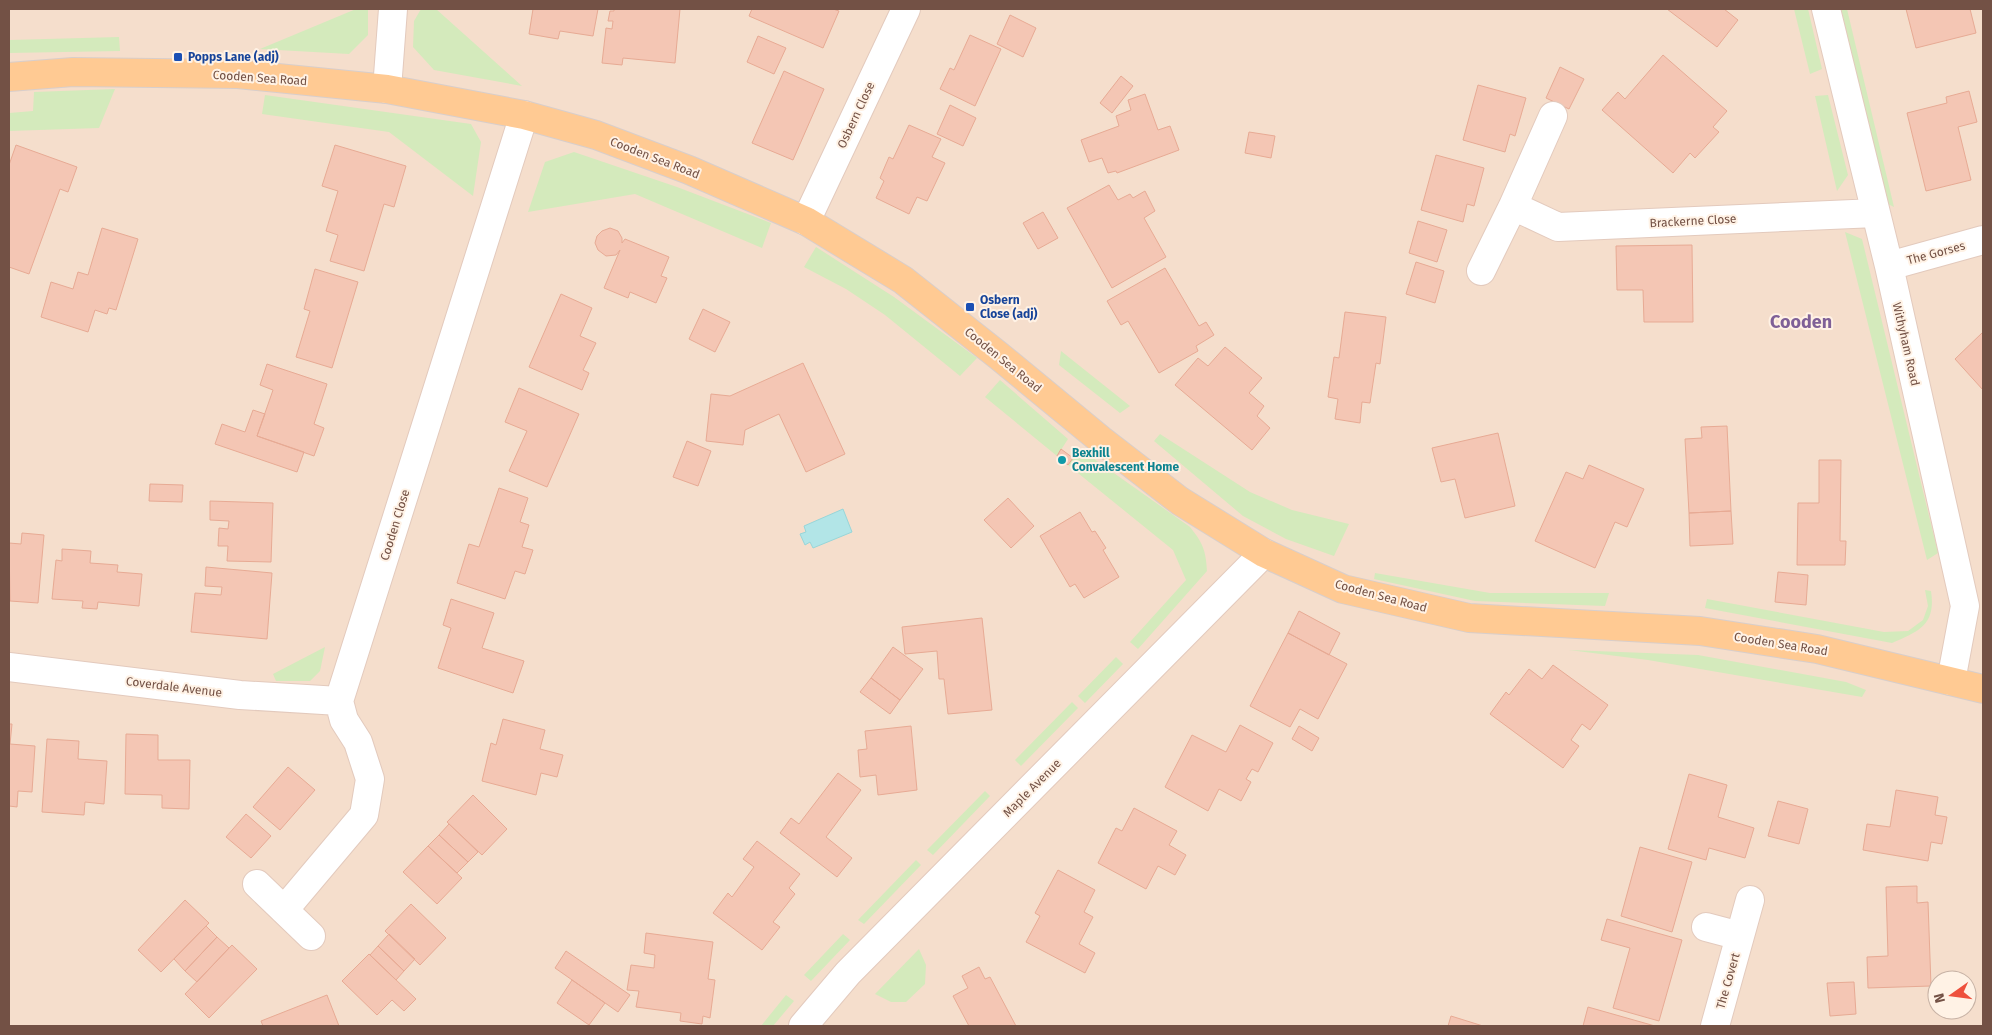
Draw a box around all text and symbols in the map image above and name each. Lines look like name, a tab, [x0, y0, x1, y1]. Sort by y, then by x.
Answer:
place label: Popps Lane (adj)	[188, 50, 279, 64]
marker: Popps Lane (adj)	[172, 51, 184, 63]
street label: Cooden Sea Road	[212, 68, 308, 88]
street label: Osbern Close	[835, 80, 877, 150]
street label: Cooden Sea Road	[608, 134, 702, 182]
street label: Brackerne Close	[1649, 212, 1737, 230]
street label: The Gorses	[1905, 238, 1967, 267]
place label: Osbern Close (adj)	[980, 293, 1038, 321]
marker: Osbern Close (adj)	[964, 301, 976, 313]
street label: Withyham Road	[1890, 301, 1922, 387]
district label: Cooden	[1770, 311, 1832, 333]
street label: Cooden Sea Road	[962, 325, 1044, 395]
place label: Bexhill Convalescent Home	[1072, 446, 1179, 474]
marker: Bexhill Convalescent Home	[1056, 454, 1068, 466]
street label: Cooden Close	[378, 488, 412, 562]
street label: Cooden Sea Road	[1333, 577, 1429, 615]
street label: Cooden Sea Road	[1733, 630, 1829, 658]
street label: Coverdale Avenue	[125, 674, 223, 700]
street label: Maple Avenue	[1000, 756, 1064, 820]
street label: The Covert	[1713, 951, 1743, 1011]
north arrow	[1927, 970, 1977, 1020]
text: N	[1930, 991, 1949, 1005]

